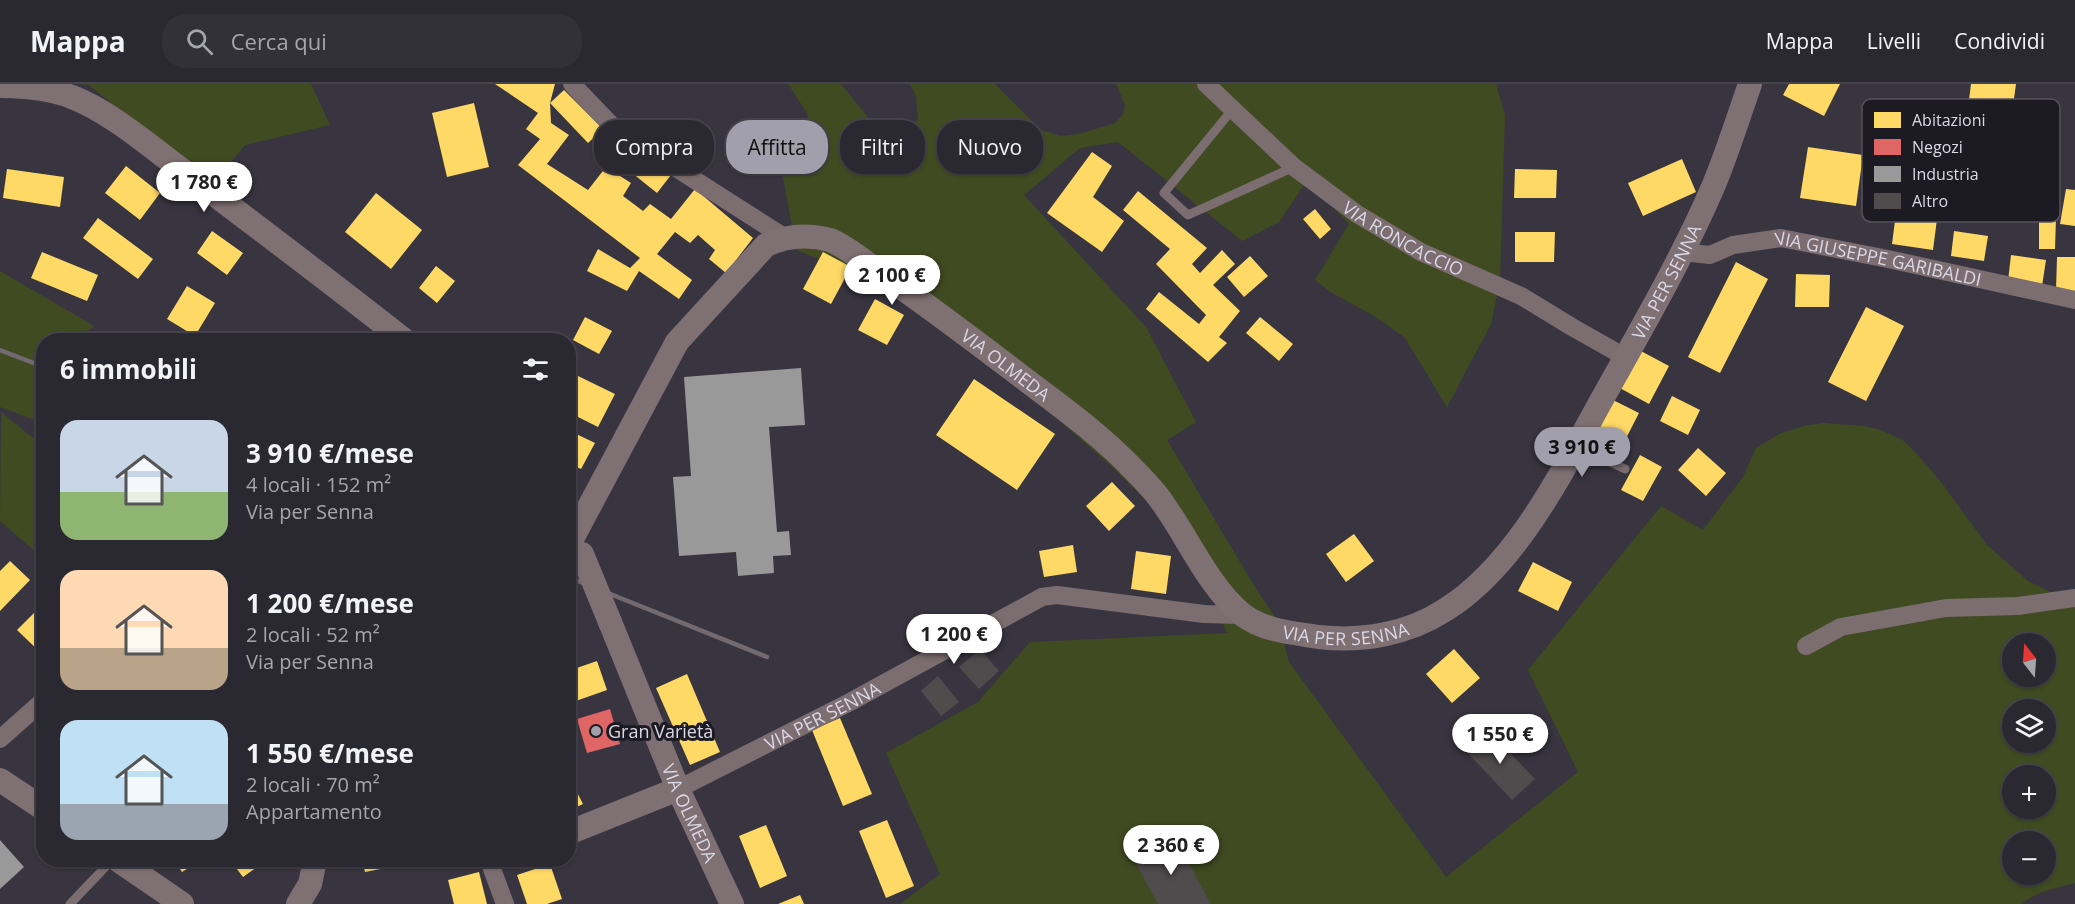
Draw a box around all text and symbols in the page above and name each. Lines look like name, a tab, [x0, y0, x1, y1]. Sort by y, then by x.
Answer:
search box	[162, 14, 582, 68]
text: Mappa	[30, 22, 126, 60]
icon: search	[183, 25, 216, 58]
text: Cerca qui	[231, 26, 327, 56]
text: Mappa	[1766, 27, 1834, 55]
text: Livelli	[1867, 27, 1921, 55]
text: Condividi	[1954, 27, 2045, 55]
legend	[1862, 99, 2060, 222]
text: Abitazioni	[1912, 109, 1986, 131]
chip: Compra	[594, 120, 714, 174]
chip: Affitta	[726, 120, 828, 174]
chip: Filtri	[840, 120, 925, 174]
chip: Nuovo	[937, 120, 1043, 174]
text: Negozi	[1912, 136, 1963, 158]
pin: 1 780 €	[149, 162, 259, 213]
text: Industria	[1912, 163, 1979, 185]
text: 1 780 €	[170, 168, 238, 195]
text: Altro	[1912, 190, 1948, 212]
street label: VIA RONCACCIO	[1338, 195, 1467, 281]
street label: VIA PER SENNA	[1626, 220, 1706, 344]
street label: VIA GIUSEPPE GARIBALDI	[1773, 225, 1984, 291]
pin: 2 100 €	[837, 255, 947, 306]
text: 2 100 €	[858, 261, 926, 288]
street label: VIA OLMEDA	[957, 323, 1056, 407]
text: 6 immobili	[60, 351, 197, 387]
icon: filters	[519, 353, 552, 386]
pin: 3 910 €	[1527, 427, 1637, 478]
text: 3 910 €	[1548, 433, 1616, 460]
text: 3 910 €/mese	[246, 435, 414, 471]
icon: home	[108, 444, 180, 516]
text: 4 locali · 152 m²	[246, 471, 391, 498]
text: Via per Senna	[246, 498, 374, 525]
text: 1 200 €/mese	[246, 585, 414, 621]
icon: home	[108, 594, 180, 666]
pin: 1 200 €	[899, 614, 1009, 665]
street label: VIA PER SENNA	[1281, 616, 1412, 650]
text: 1 200 €	[920, 620, 988, 647]
text: 2 locali · 52 m²	[246, 621, 380, 648]
north arrow	[2002, 633, 2056, 687]
map controls	[2002, 633, 2056, 885]
text: Via per Senna	[246, 648, 374, 675]
street label: VIA PER SENNA	[761, 675, 885, 755]
button: layers	[2002, 699, 2056, 753]
pin: 1 550 €	[1445, 714, 1555, 765]
place label: Gran Varietà	[608, 719, 713, 743]
text: 1 550 €	[1466, 720, 1534, 747]
marker: Gran Varietà	[589, 724, 603, 738]
text: 1 550 €/mese	[246, 735, 414, 771]
icon: home	[108, 744, 180, 816]
street label: VIA OLMEDA	[657, 760, 723, 867]
button: +	[2002, 765, 2056, 819]
text: 2 locali · 70 m²	[246, 771, 380, 798]
text: Appartamento	[246, 798, 382, 825]
pin: 2 360 €	[1116, 825, 1226, 876]
text: 2 360 €	[1137, 831, 1205, 858]
button: −	[2002, 831, 2056, 885]

